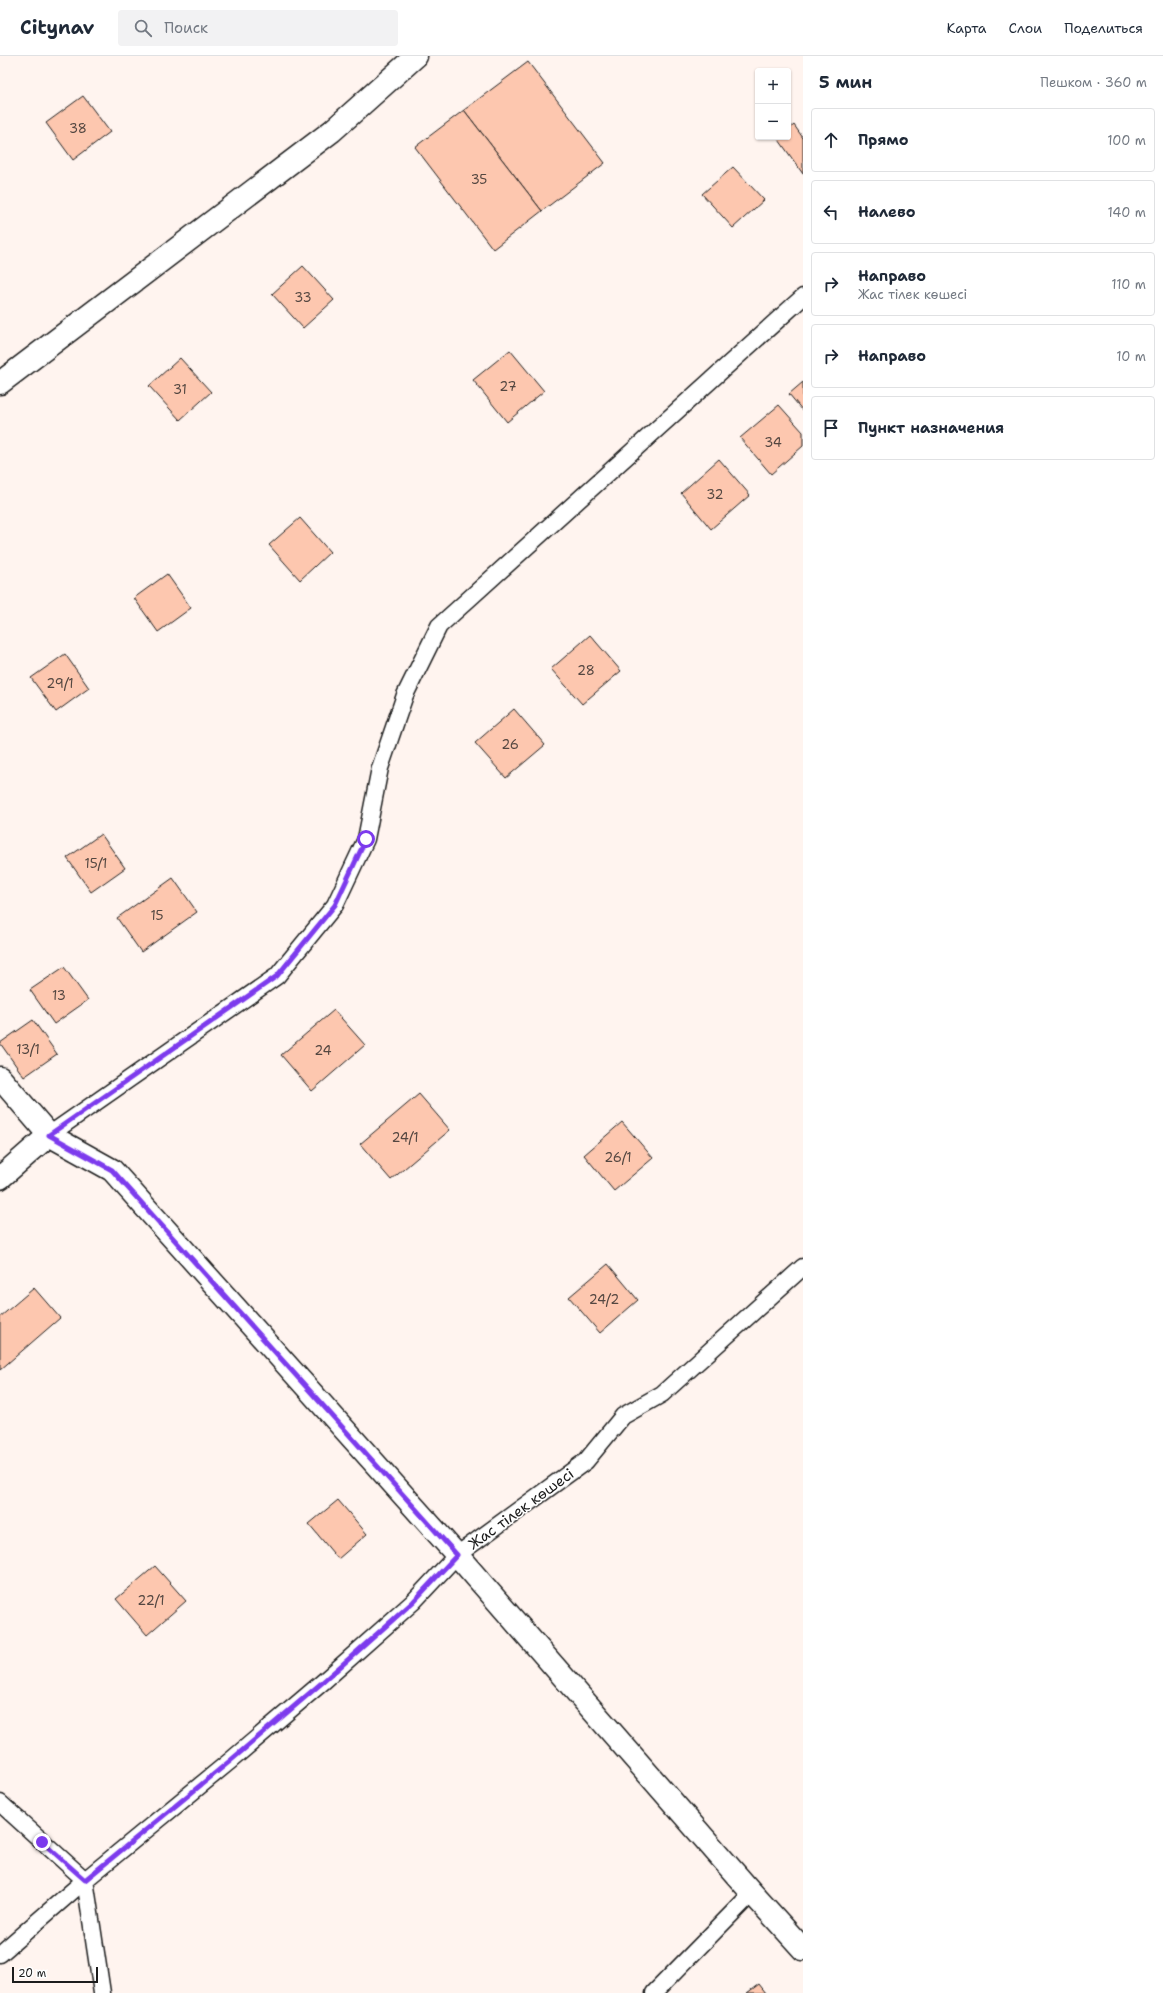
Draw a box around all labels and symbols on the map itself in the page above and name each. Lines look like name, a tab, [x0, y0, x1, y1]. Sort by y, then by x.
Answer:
house number: 38	[69, 120, 87, 137]
house number: 35	[471, 171, 487, 188]
house number: 33	[294, 289, 312, 306]
house number: 27	[499, 378, 517, 395]
house number: 31	[173, 381, 187, 398]
house number: 34	[764, 434, 782, 451]
house number: 32	[706, 486, 724, 503]
house number: 28	[577, 662, 595, 679]
house number: 29/1	[46, 675, 74, 692]
house number: 26	[501, 736, 519, 753]
route start	[357, 830, 375, 848]
house number: 15/1	[85, 855, 108, 872]
house number: 15	[150, 907, 164, 924]
house number: 13	[52, 987, 66, 1004]
house number: 13/1	[16, 1041, 40, 1058]
house number: 24	[314, 1042, 332, 1059]
house number: 24/1	[391, 1129, 419, 1146]
house number: 26/1	[604, 1149, 632, 1166]
house number: 24/2	[589, 1291, 619, 1308]
street label: Жас тілек көшесі	[464, 1464, 578, 1554]
house number: 22/1	[137, 1592, 165, 1609]
route end	[33, 1833, 51, 1851]
scale bar	[12, 1965, 98, 1984]

